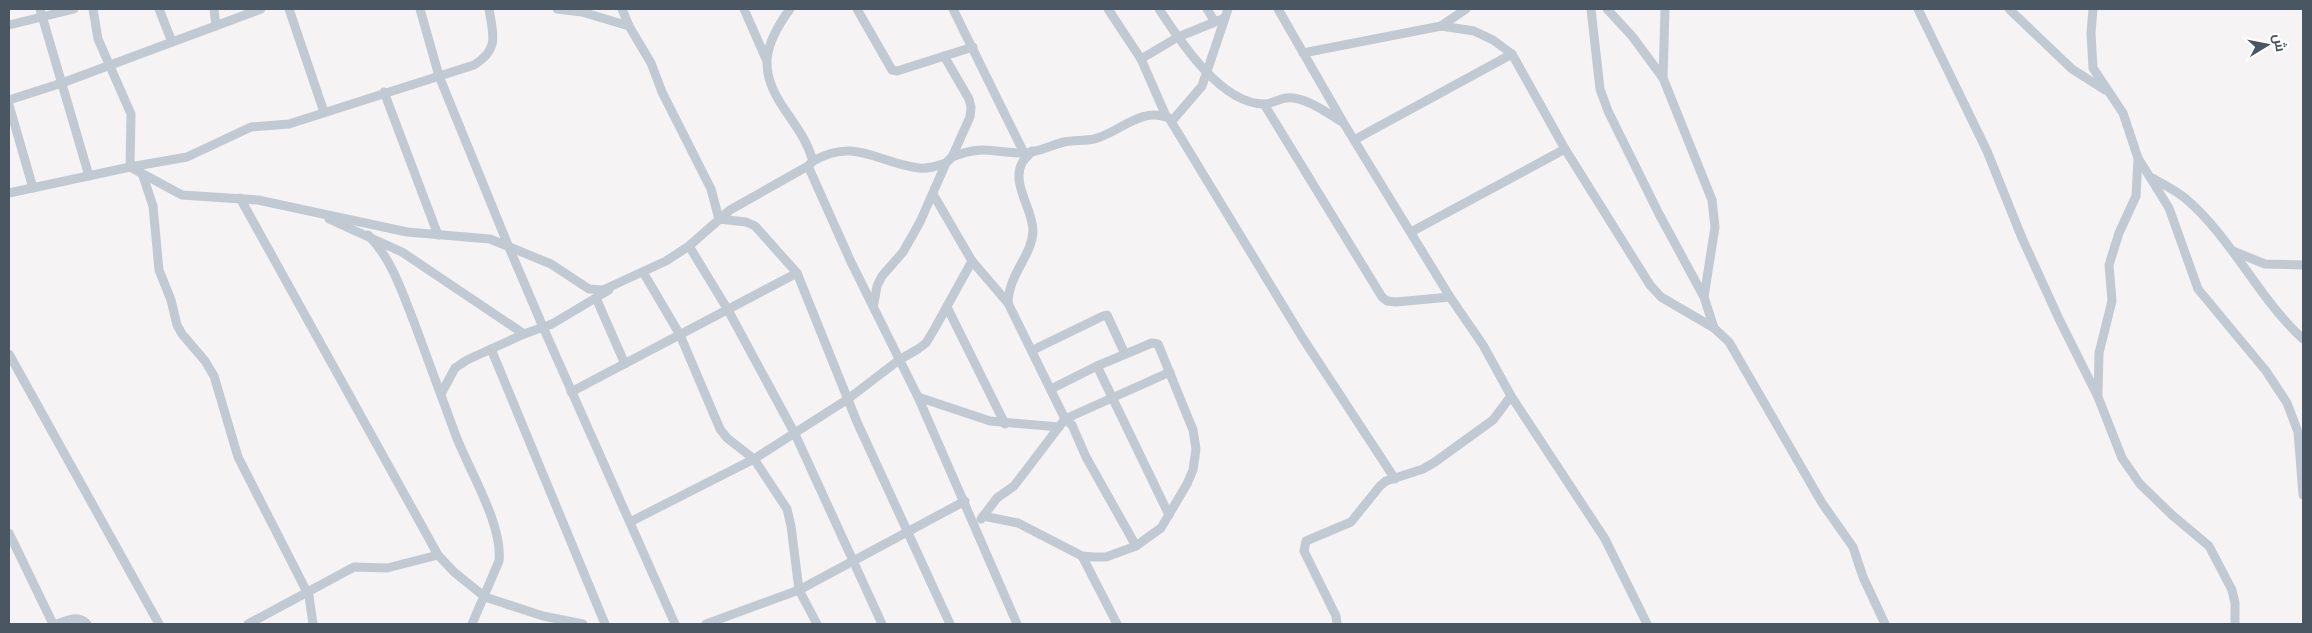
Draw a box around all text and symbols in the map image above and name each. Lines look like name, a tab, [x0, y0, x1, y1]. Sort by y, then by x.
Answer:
north arrow	[2242, 20, 2292, 70]
text: ش	[2269, 32, 2290, 53]

